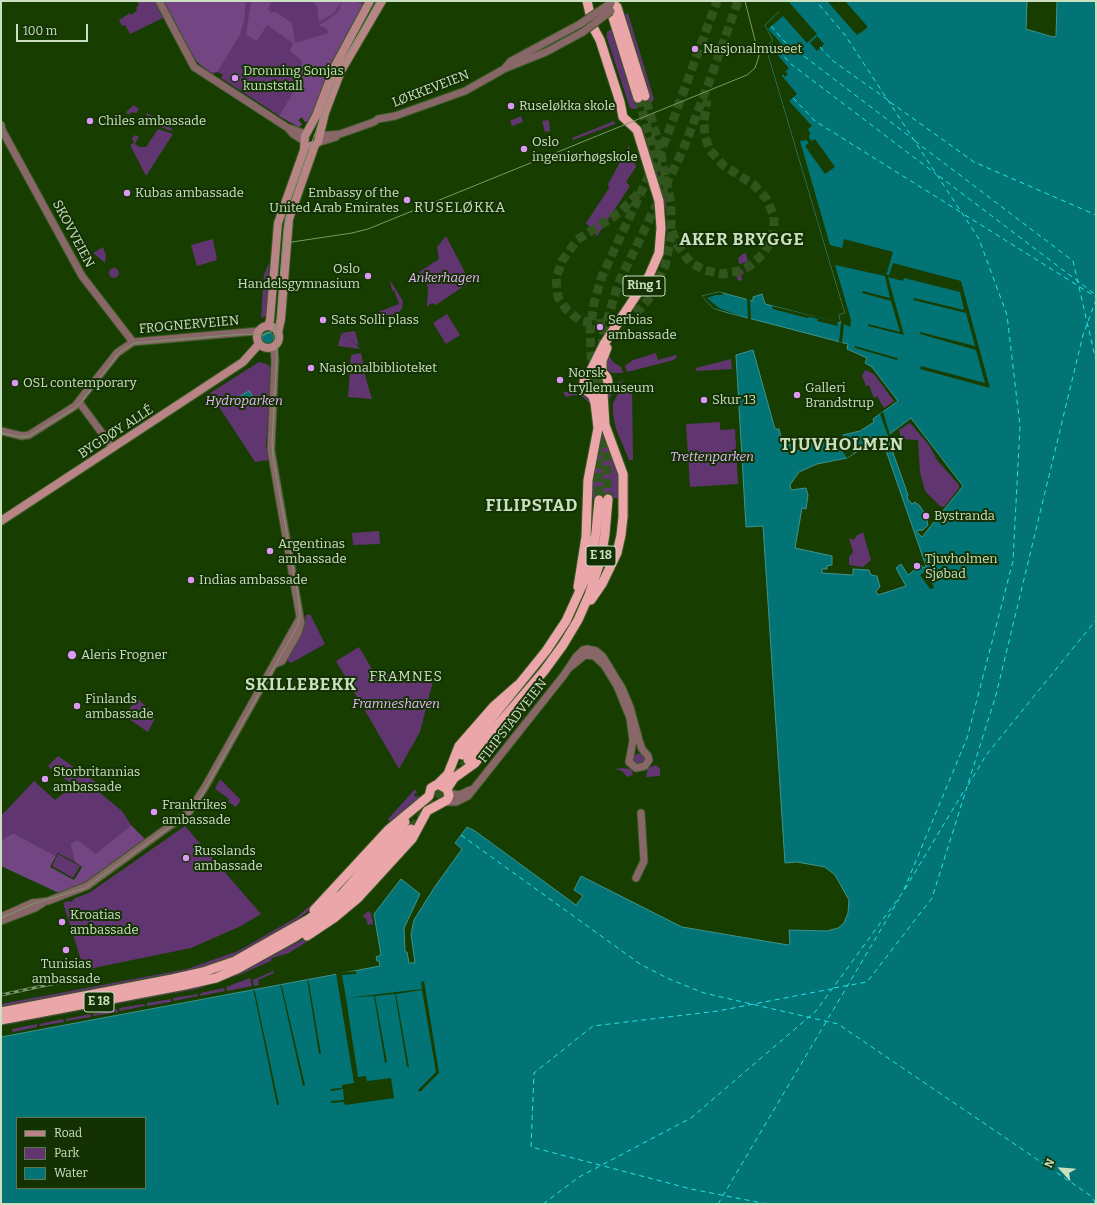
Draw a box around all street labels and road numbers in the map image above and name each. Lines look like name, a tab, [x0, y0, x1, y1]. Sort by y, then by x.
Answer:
street label: LØKKEVEIEN	[390, 67, 472, 111]
street label: SKOVVEIEN	[49, 198, 97, 270]
road number: Ring 1	[623, 276, 665, 296]
street label: FROGNERVEIEN	[138, 313, 240, 337]
street label: BYGDØY ALLÉ	[76, 402, 156, 462]
road number: E 18	[586, 546, 616, 566]
street label: FILIPSTADVEIEN	[475, 676, 551, 766]
road number: E 18	[84, 992, 114, 1012]

